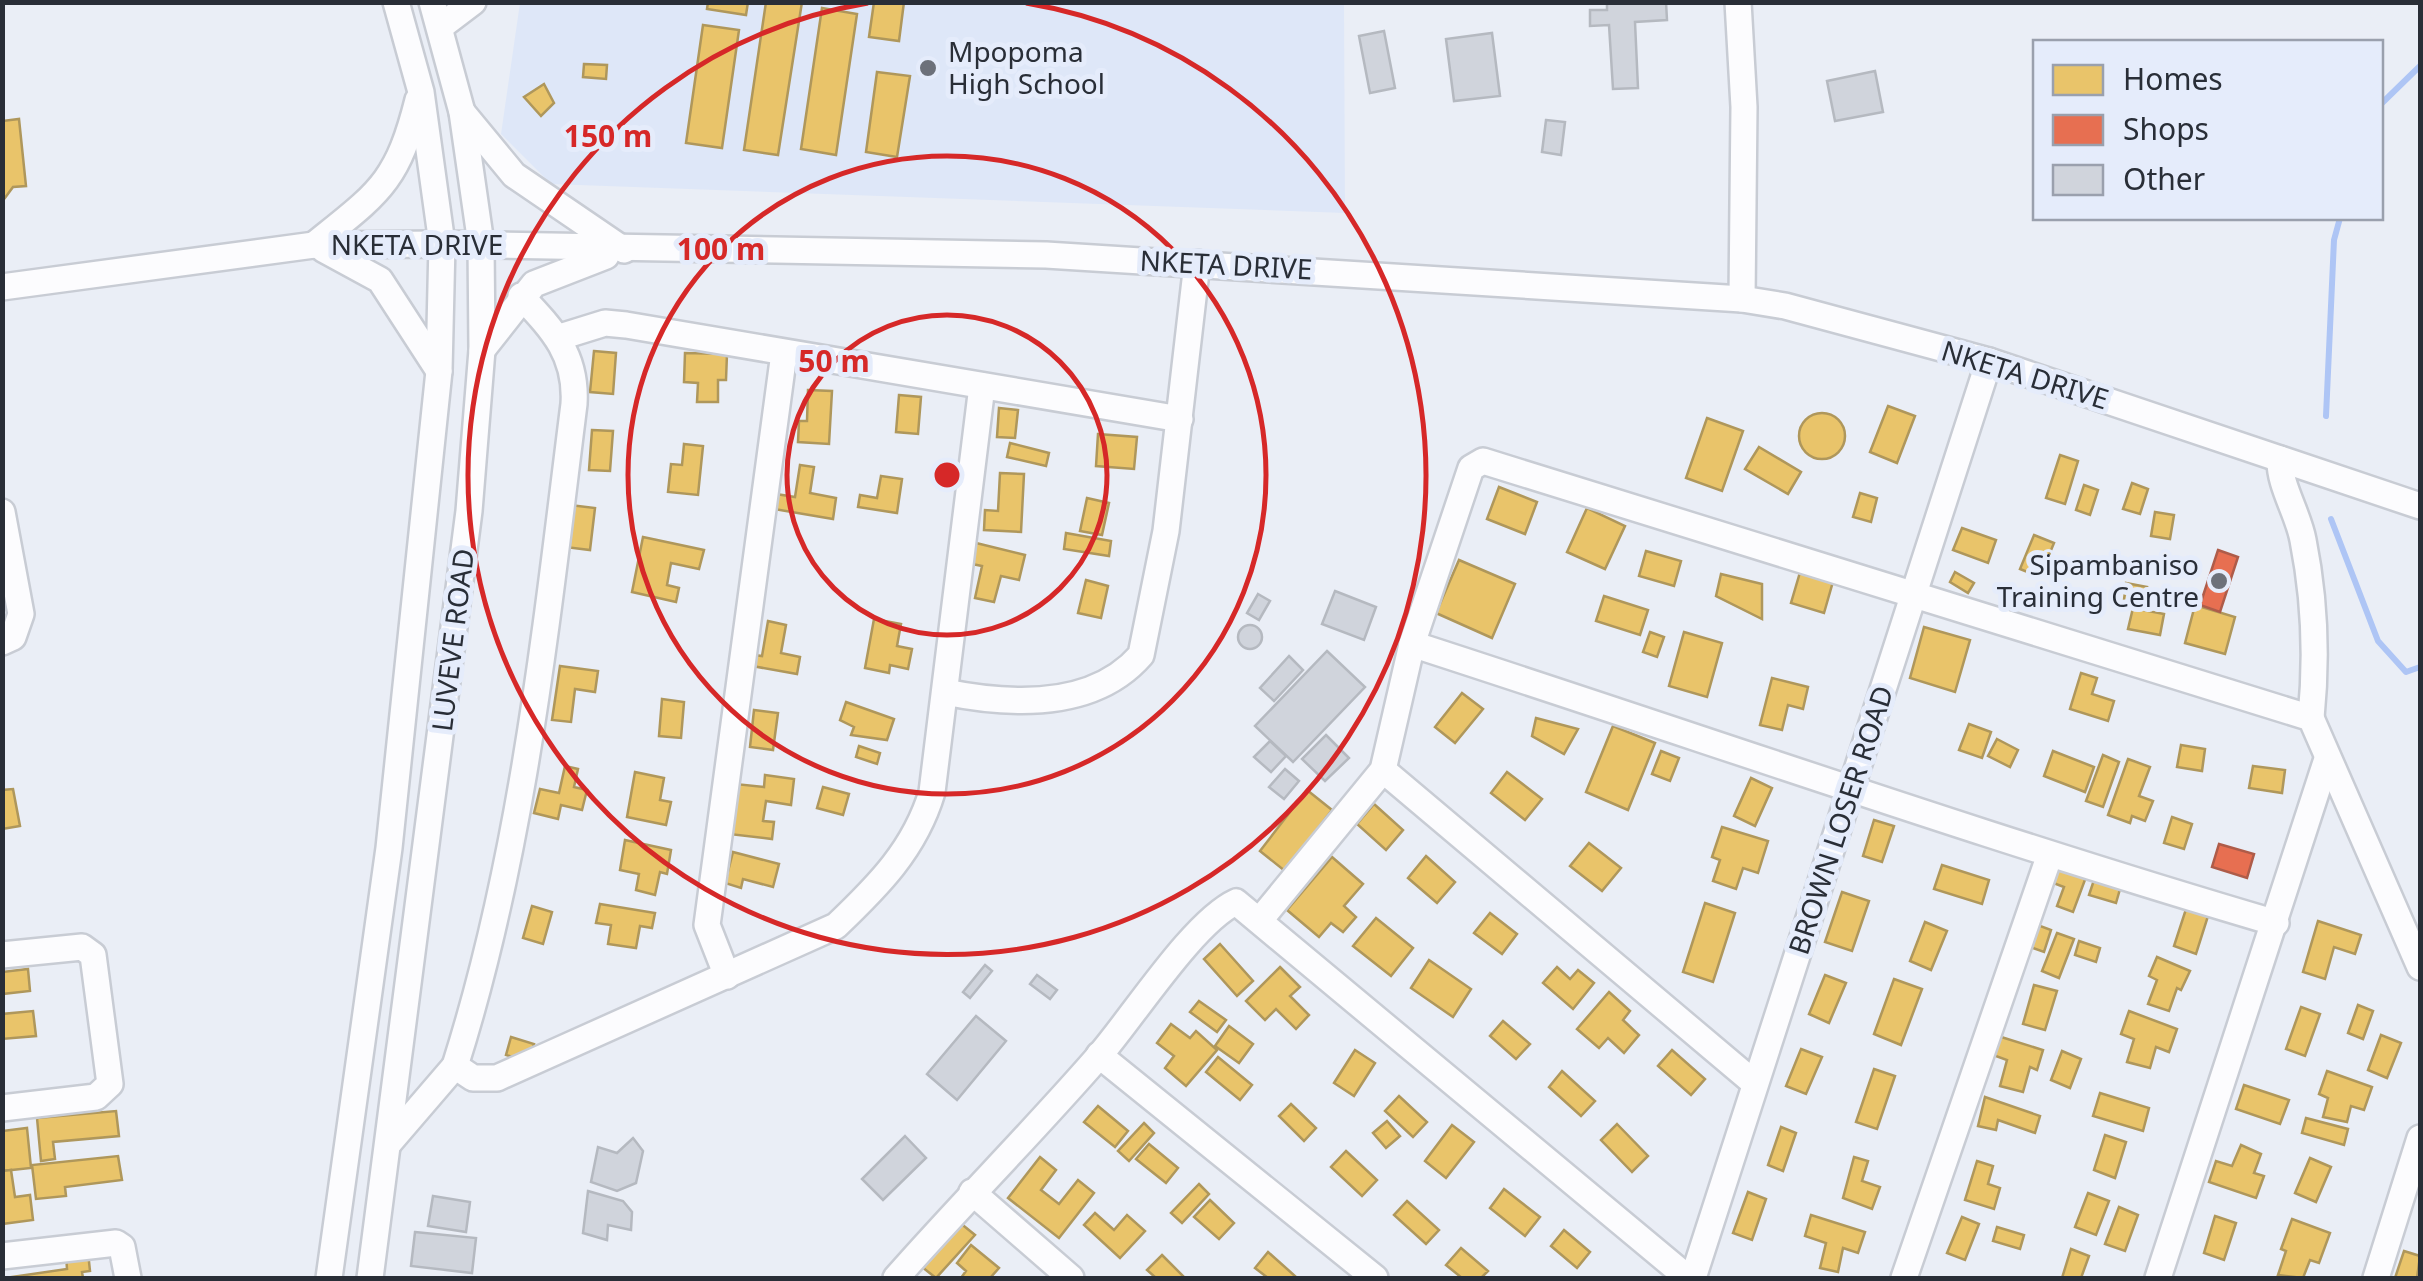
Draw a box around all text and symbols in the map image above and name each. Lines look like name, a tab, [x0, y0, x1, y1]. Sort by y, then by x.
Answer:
place label: Mpopoma High School	[948, 32, 1105, 102]
legend	[2033, 40, 2383, 220]
marker: Mpopoma High School	[917, 57, 939, 79]
text: Homes	[2123, 58, 2223, 99]
text: Shops	[2123, 108, 2209, 149]
text: 150 m	[564, 115, 652, 156]
text: Other	[2123, 158, 2205, 199]
street label: NKETA DRIVE	[331, 225, 503, 263]
text: 100 m	[677, 228, 765, 269]
street label: NKETA DRIVE	[1139, 241, 1313, 287]
street label: NKETA DRIVE	[1937, 331, 2113, 417]
text: 50 m	[798, 340, 870, 381]
centre of rings	[929, 457, 965, 493]
place label: Sipambaniso Training Centre	[1997, 545, 2199, 615]
street label: LUVEVE ROAD	[422, 546, 482, 733]
marker: Sipambaniso Training Centre	[2208, 570, 2230, 592]
street label: BROWN LOSER ROAD	[1779, 680, 1901, 959]

